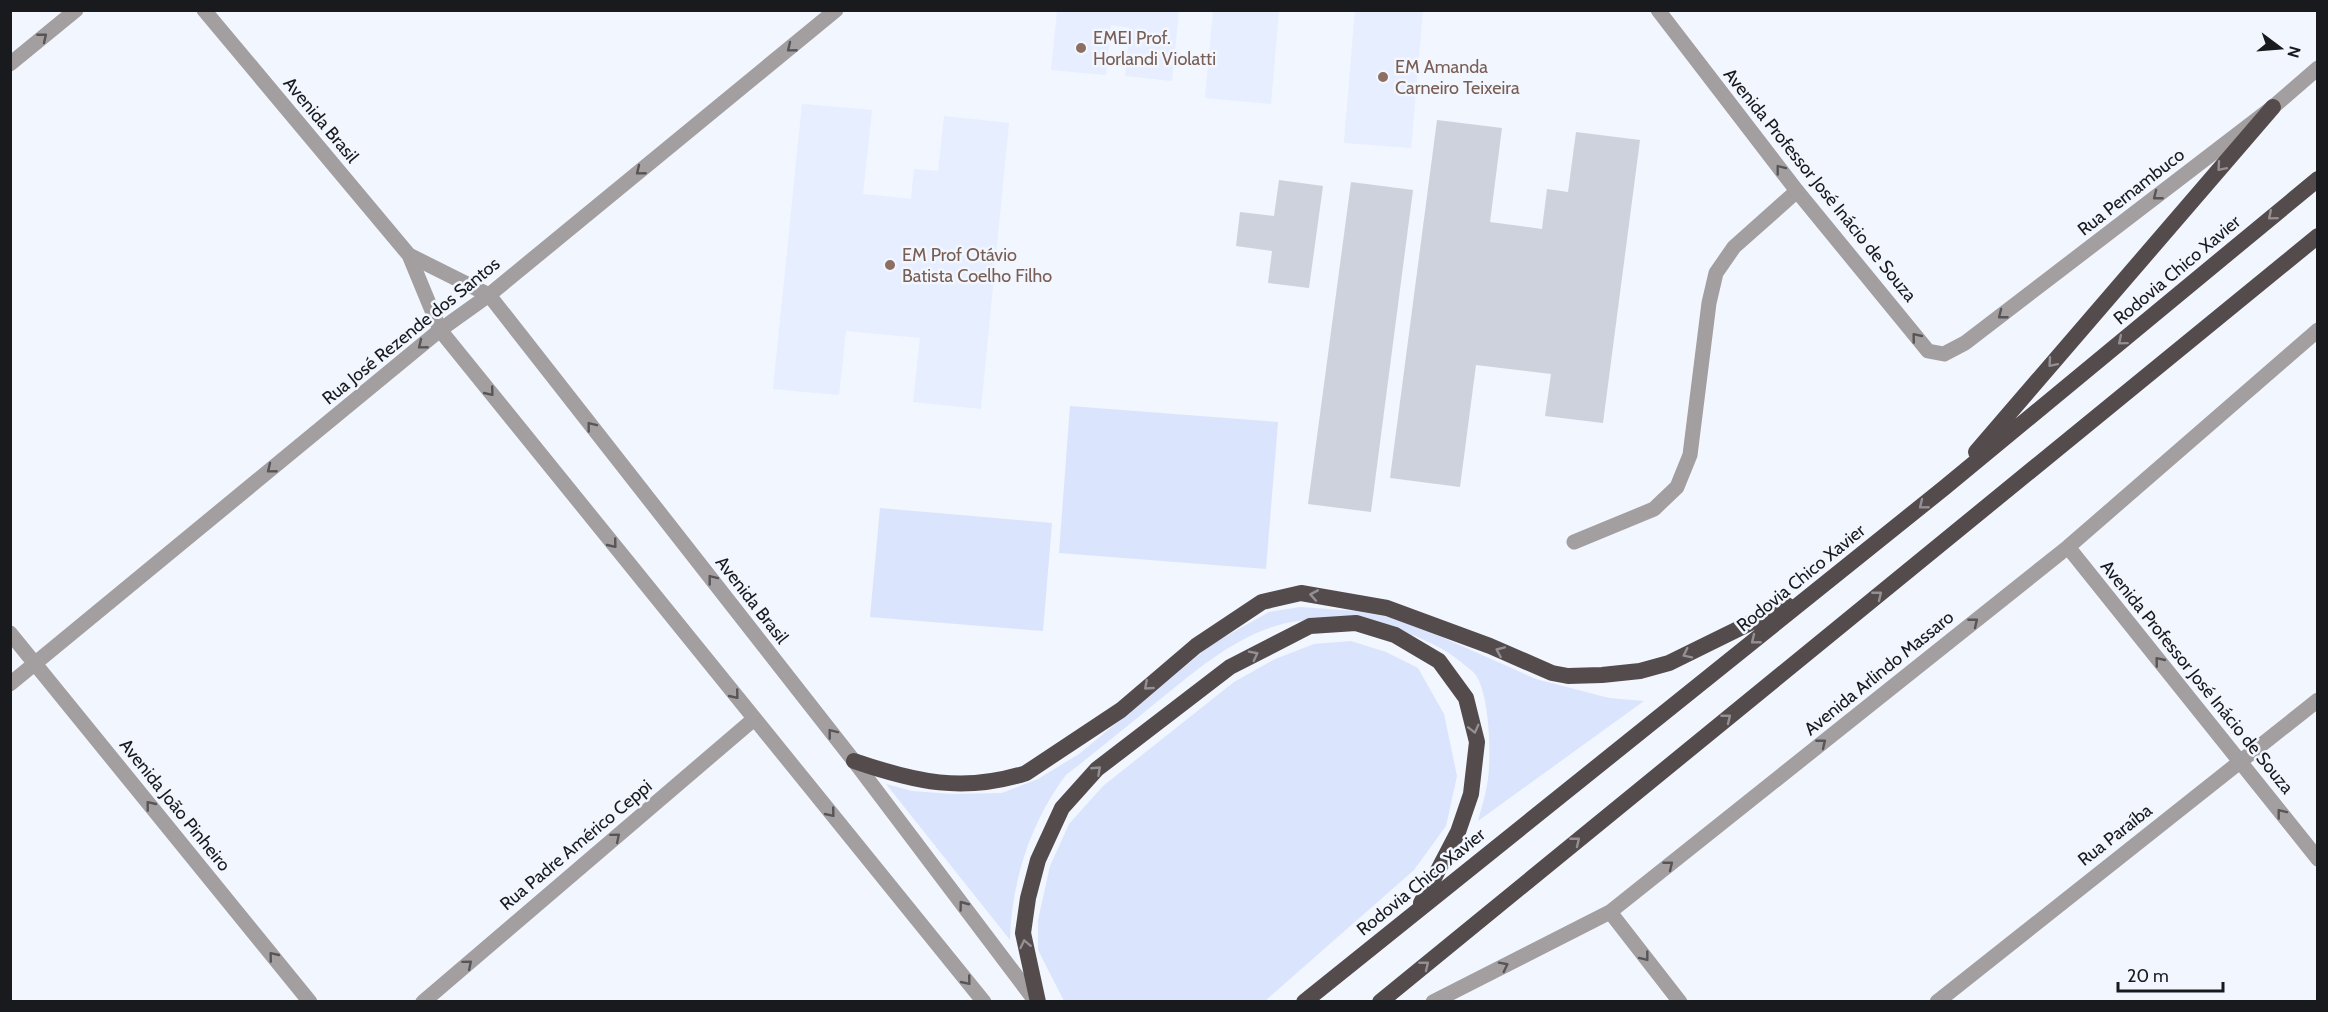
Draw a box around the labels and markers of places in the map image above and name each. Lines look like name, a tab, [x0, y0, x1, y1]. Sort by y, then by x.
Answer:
place label: EMEI Prof. Horlandi Violatti	[1093, 27, 1216, 70]
marker: EMEI Prof. Horlandi Violatti	[1074, 41, 1088, 55]
place label: EM Amanda Carneiro Teixeira	[1395, 56, 1520, 99]
marker: EM Amanda Carneiro Teixeira	[1376, 70, 1390, 84]
place label: EM Prof Otávio Batista Coelho Filho	[902, 244, 1052, 287]
marker: EM Prof Otávio Batista Coelho Filho	[883, 258, 897, 272]

